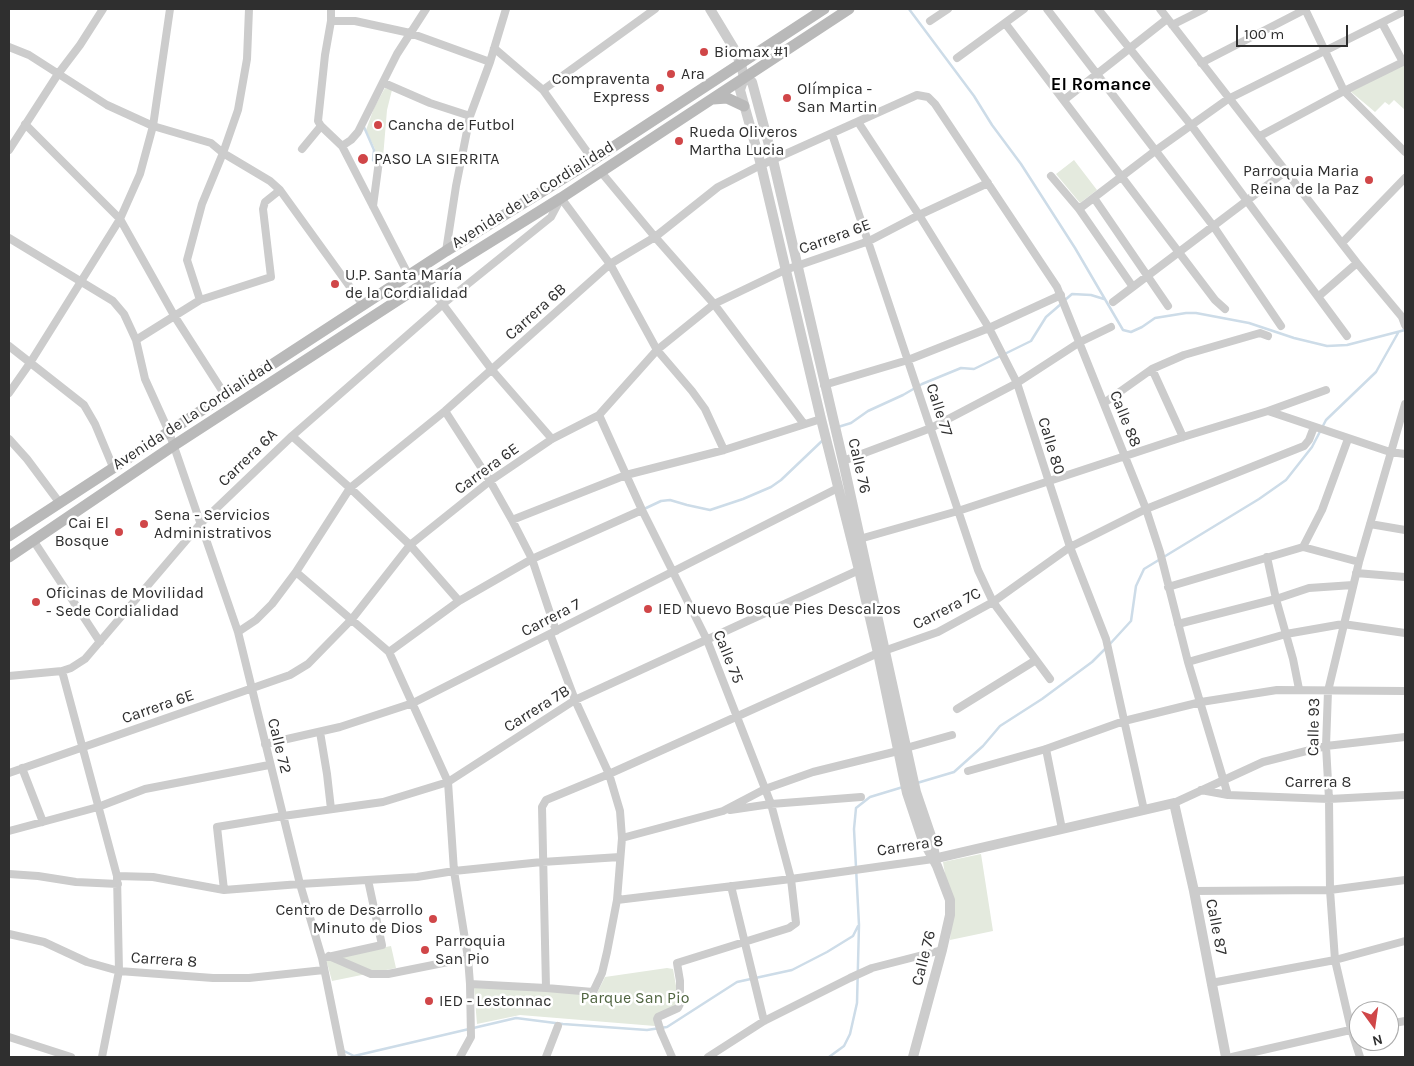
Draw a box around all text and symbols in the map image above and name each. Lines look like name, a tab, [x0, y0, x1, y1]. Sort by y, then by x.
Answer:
scale bar	[1239, 15, 1352, 47]
text: 100 m	[1244, 25, 1284, 43]
place label: Biomax #1	[714, 42, 789, 62]
marker: Biomax #1	[698, 46, 710, 58]
place label: Ara	[681, 64, 705, 84]
marker: Ara	[665, 68, 677, 80]
place label: Compraventa Express	[552, 69, 650, 107]
district label: El Romance	[1051, 74, 1151, 96]
place label: Olímpica - San Martin	[797, 79, 878, 117]
marker: Compraventa Express	[654, 82, 666, 94]
marker: Olímpica - San Martin	[781, 92, 793, 104]
place label: Cancha de Futbol	[388, 115, 515, 135]
marker: Cancha de Futbol	[372, 119, 384, 131]
place label: Rueda Oliveros Martha Lucia	[689, 122, 798, 160]
marker: Rueda Oliveros Martha Lucia	[673, 135, 685, 147]
street label: Avenida de La Cordialidad	[448, 137, 618, 253]
place label: PASO LA SIERRITA	[374, 149, 499, 169]
marker: PASO LA SIERRITA	[356, 152, 370, 166]
place label: Parroquia Maria Reina de la Paz	[1243, 161, 1359, 199]
marker: Parroquia Maria Reina de la Paz	[1363, 174, 1375, 186]
street label: Carrera 6E	[797, 215, 873, 259]
place label: U.P. Santa María de la Cordialidad	[345, 265, 468, 303]
marker: U.P. Santa María de la Cordialidad	[329, 278, 341, 290]
street label: Carrera 6B	[501, 279, 571, 345]
street label: Avenida de La Cordialidad	[109, 356, 277, 474]
street label: Calle 77	[921, 381, 957, 439]
street label: Calle 88	[1105, 388, 1145, 450]
street label: Calle 80	[1033, 415, 1069, 477]
street label: Carrera 6A	[214, 425, 282, 491]
street label: Calle 76	[843, 436, 875, 496]
street label: Carrera 6E	[451, 439, 523, 499]
place label: Sena - Servicios Administrativos	[154, 505, 272, 543]
place label: Cai El Bosque	[55, 513, 109, 551]
marker: Sena - Servicios Administrativos	[138, 518, 150, 530]
marker: Cai El Bosque	[113, 526, 125, 538]
place label: Oficinas de Movilidad - Sede Cordialidad	[46, 583, 204, 621]
street label: Carrera 7C	[910, 584, 984, 634]
street label: Carrera 7	[518, 595, 584, 641]
marker: Oficinas de Movilidad - Sede Cordialidad	[30, 596, 42, 608]
place label: IED Nuevo Bosque Pies Descalzos	[658, 599, 901, 619]
marker: IED Nuevo Bosque Pies Descalzos	[642, 603, 654, 615]
street label: Calle 75	[709, 627, 747, 687]
street label: Carrera 7B	[500, 681, 574, 737]
street label: Carrera 6E	[119, 686, 197, 728]
street label: Calle 93	[1304, 698, 1324, 756]
street label: Calle 72	[263, 716, 295, 776]
street label: Carrera 8	[1285, 772, 1351, 792]
street label: Carrera 8	[876, 831, 944, 861]
street label: Calle 87	[1201, 897, 1231, 957]
place label: Centro de Desarrollo Minuto de Dios	[275, 900, 423, 938]
marker: Centro de Desarrollo Minuto de Dios	[427, 913, 439, 925]
street label: Calle 76	[908, 928, 940, 988]
place label: Parroquia San Pio	[435, 931, 506, 969]
marker: Parroquia San Pio	[419, 944, 431, 956]
street label: Carrera 8	[130, 948, 198, 972]
park label: Parque San Pio	[581, 988, 689, 1008]
place label: IED - Lestonnac	[439, 991, 551, 1011]
marker: IED - Lestonnac	[423, 995, 435, 1007]
north arrow	[1349, 1001, 1399, 1051]
text: N	[1371, 1031, 1384, 1050]

